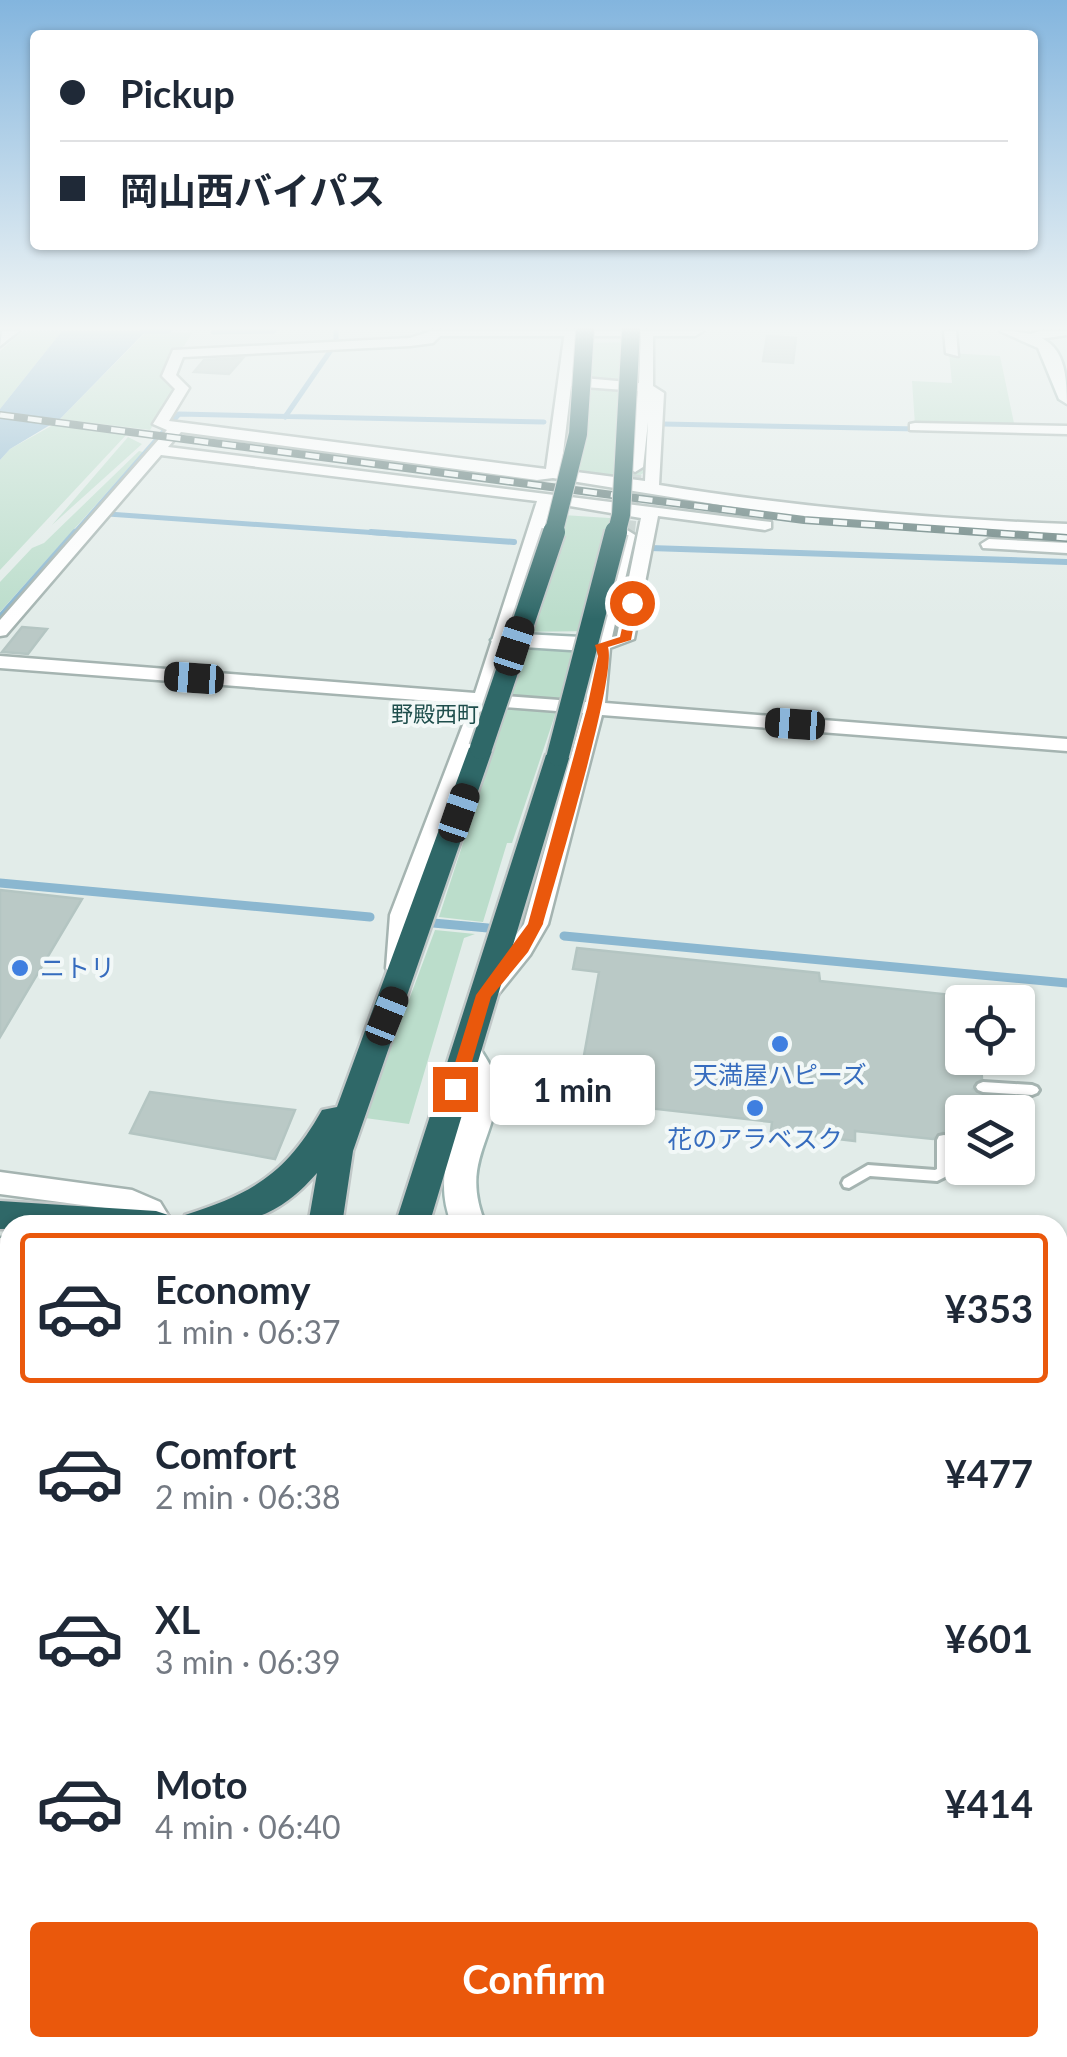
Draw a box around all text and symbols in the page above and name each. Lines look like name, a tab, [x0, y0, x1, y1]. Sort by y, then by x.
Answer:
text: Pickup	[120, 70, 235, 116]
text: 岡山西バイパス	[120, 167, 385, 213]
route start	[610, 581, 655, 626]
car	[490, 613, 538, 679]
car	[163, 661, 225, 695]
district label: 野殿西町	[391, 700, 479, 727]
car	[764, 707, 826, 741]
car	[435, 780, 483, 846]
place label: ニトリ	[40, 952, 115, 982]
marker: ニトリ	[9, 957, 31, 979]
car	[362, 983, 412, 1049]
map controls	[945, 985, 1035, 1185]
button: locate	[945, 985, 1035, 1075]
marker: 天満屋ハピーズ	[769, 1033, 791, 1055]
callout: 1 min	[490, 1054, 655, 1124]
place label: 天満屋ハピーズ	[693, 1059, 867, 1089]
route end	[433, 1067, 478, 1112]
text: 1 min	[533, 1070, 612, 1109]
button: layers	[945, 1095, 1035, 1185]
marker: 花のアラベスク	[744, 1097, 766, 1119]
place label: 花のアラベスク	[667, 1123, 843, 1153]
icon: car	[35, 1263, 125, 1353]
text: Economy	[155, 1266, 310, 1312]
text: ¥353	[945, 1285, 1033, 1331]
text: 1 min · 06:37	[155, 1312, 341, 1351]
icon: car	[35, 1428, 125, 1518]
text: Comfort	[155, 1431, 296, 1477]
text: ¥477	[945, 1450, 1033, 1496]
text: 2 min · 06:38	[155, 1477, 341, 1516]
icon: car	[35, 1593, 125, 1683]
text: XL	[155, 1596, 200, 1642]
text: ¥601	[945, 1615, 1033, 1661]
text: 3 min · 06:39	[155, 1642, 341, 1681]
icon: car	[35, 1758, 125, 1848]
text: Moto	[155, 1761, 248, 1807]
text: ¥414	[945, 1780, 1033, 1826]
text: 4 min · 06:40	[155, 1807, 341, 1846]
button: Confirm	[30, 1922, 1038, 2037]

